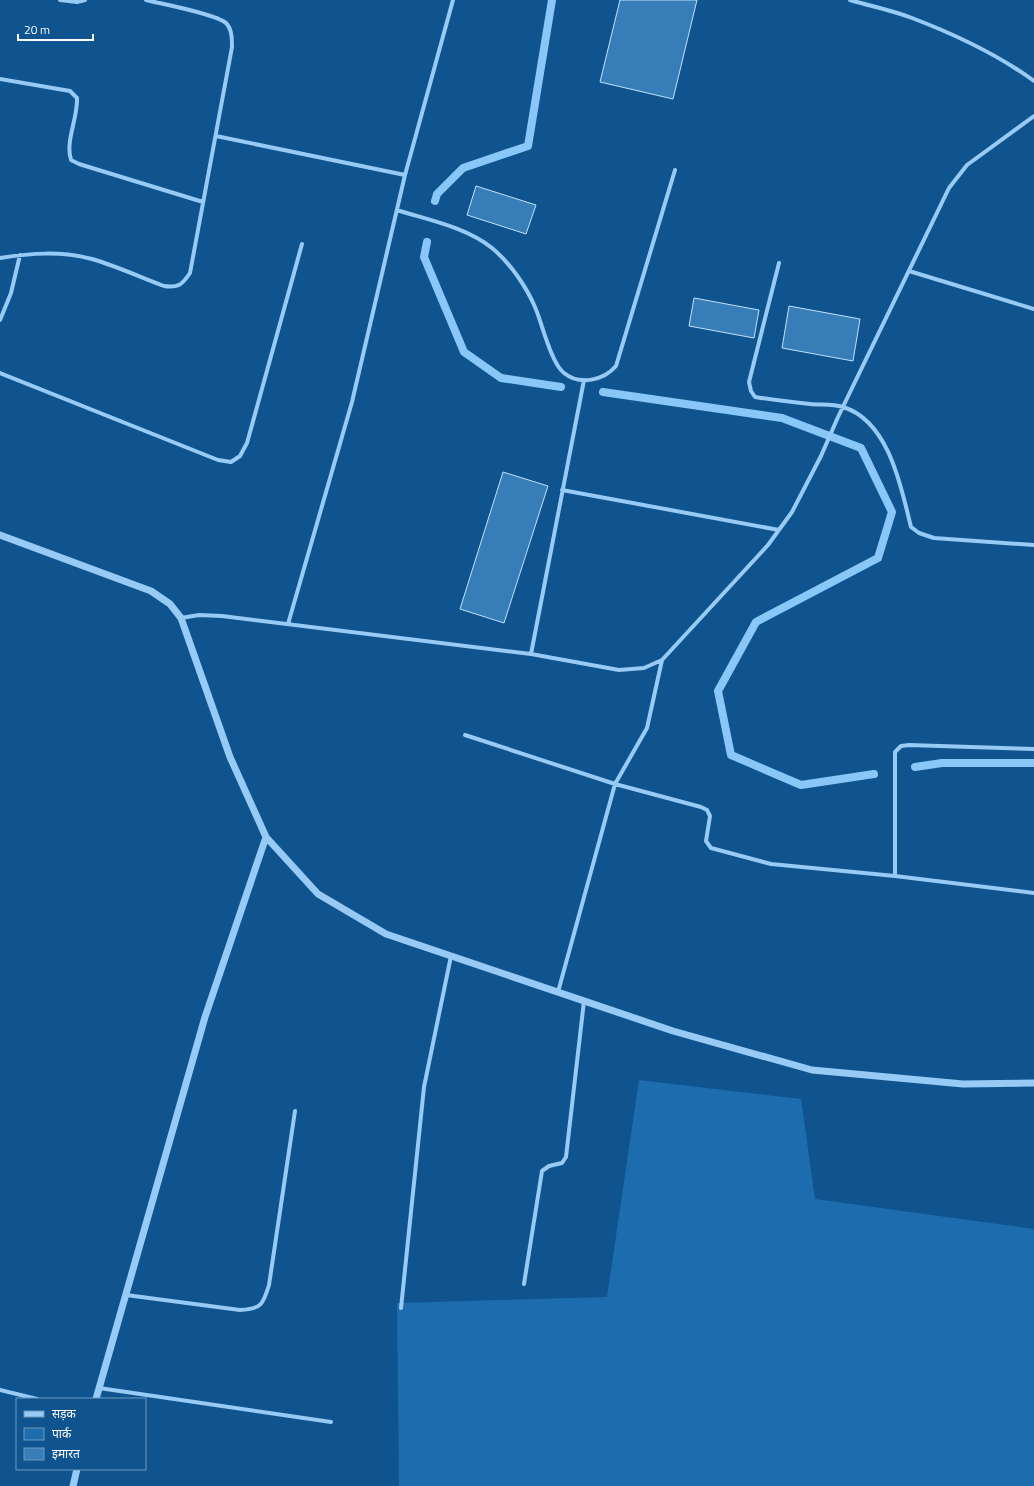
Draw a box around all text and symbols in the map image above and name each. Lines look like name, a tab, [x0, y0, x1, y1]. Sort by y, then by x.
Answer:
scale bar	[18, 16, 93, 42]
text: 20 m	[24, 20, 50, 39]
legend	[16, 1398, 146, 1470]
text: सड़क	[52, 1404, 77, 1423]
text: पार्क	[52, 1424, 72, 1443]
text: इमारत	[52, 1444, 81, 1463]

